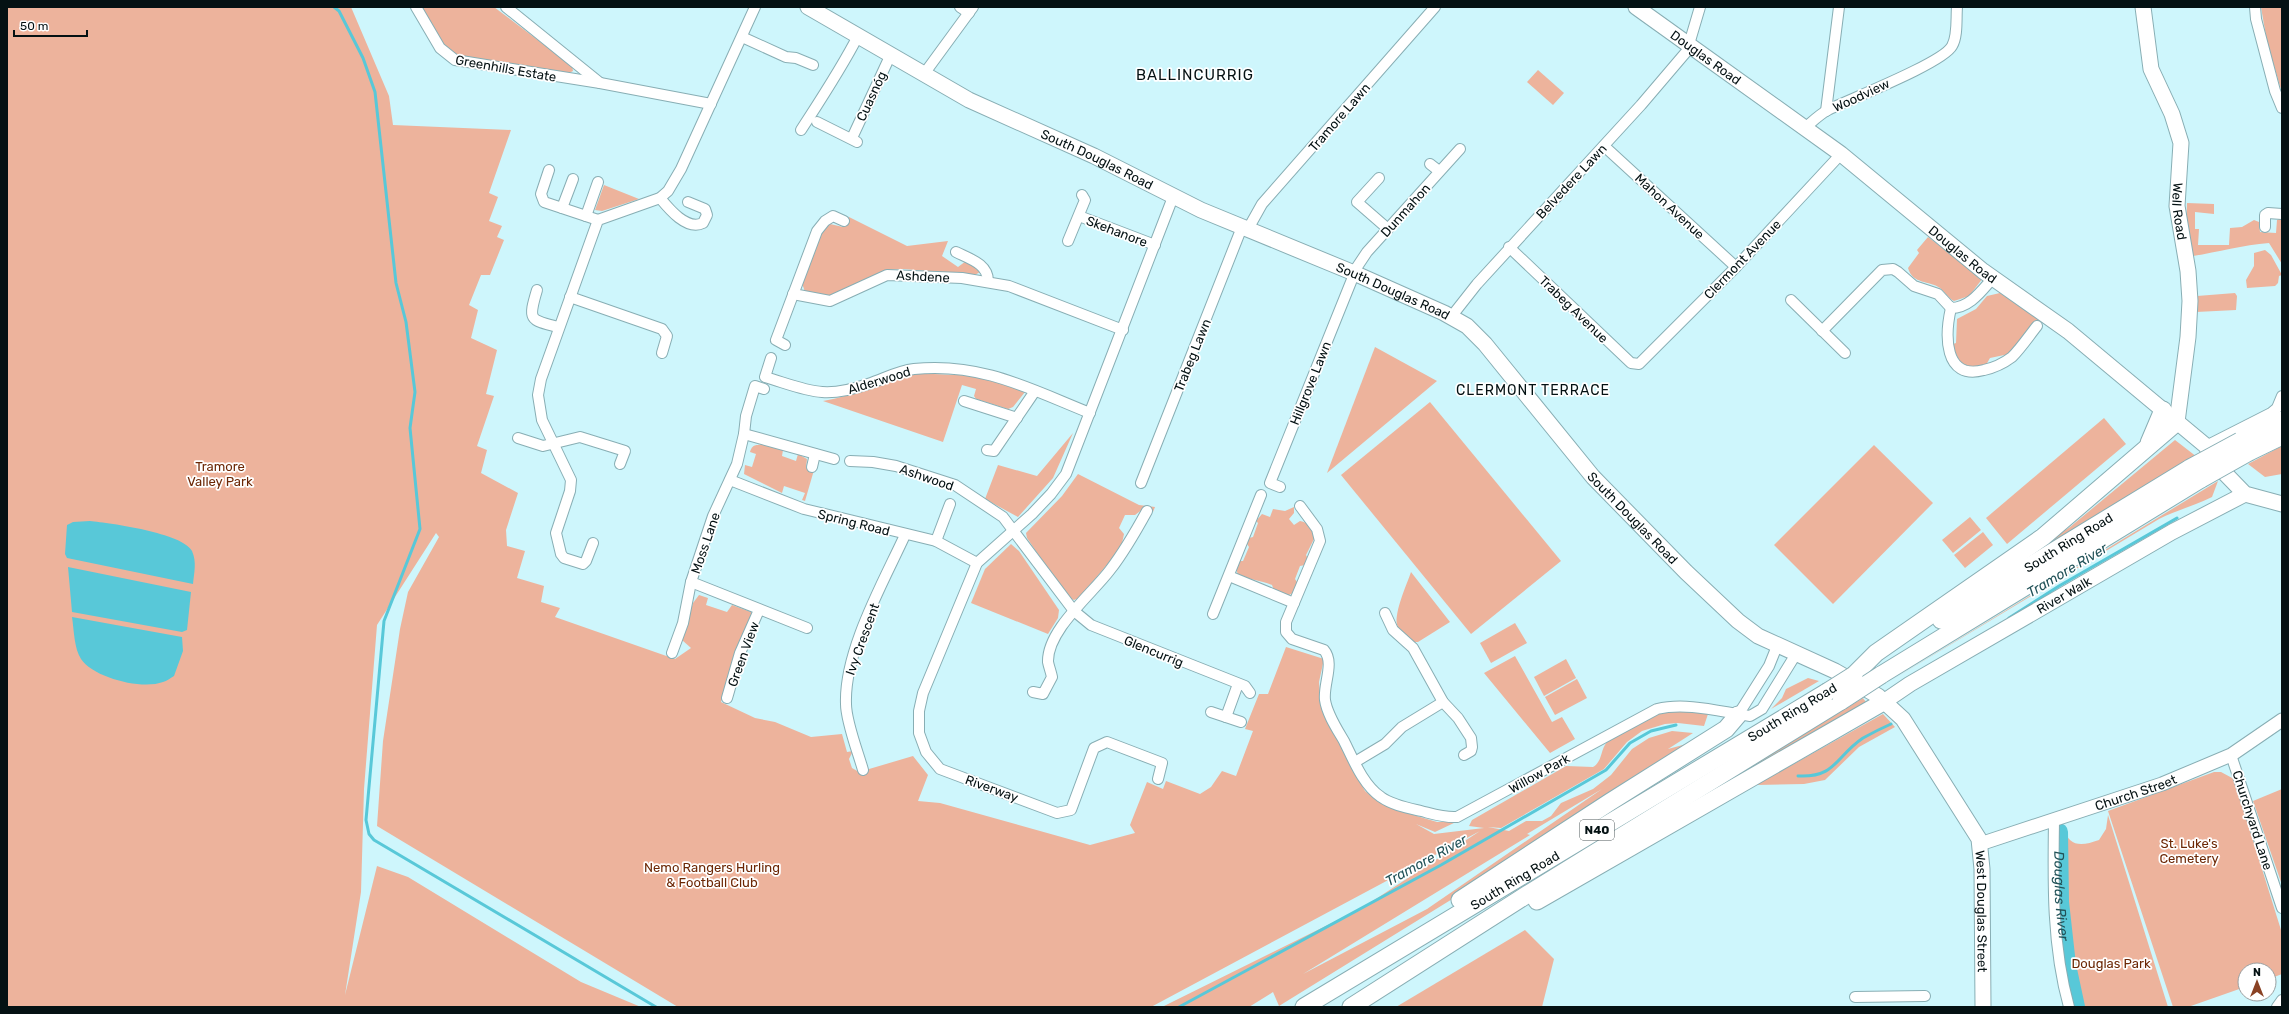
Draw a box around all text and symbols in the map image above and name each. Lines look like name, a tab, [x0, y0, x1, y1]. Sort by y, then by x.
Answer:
scale bar	[14, 12, 87, 38]
text: 50 m	[20, 19, 48, 33]
street label: Douglas Road	[1667, 27, 1744, 88]
street label: Greenhills Estate	[454, 52, 558, 85]
district label: BALLINCURRIG	[1136, 66, 1254, 84]
street label: Cuasnóg	[853, 69, 890, 124]
street label: Woodview	[1831, 76, 1892, 115]
street label: Tramore Lawn	[1306, 80, 1373, 155]
street label: South Douglas Road	[1039, 126, 1156, 193]
street label: Belvedere Lawn	[1533, 141, 1610, 222]
street label: Mahon Avenue	[1632, 170, 1707, 242]
street label: Dunmahon	[1377, 181, 1433, 240]
street label: Well Road	[2169, 182, 2190, 241]
street label: Skehanore	[1084, 213, 1150, 250]
street label: Clermont Avenue	[1701, 217, 1784, 302]
street label: Douglas Road	[1926, 222, 2000, 286]
street label: South Douglas Road	[1334, 259, 1452, 323]
street label: Ashdene	[896, 268, 950, 285]
street label: Trabeg Avenue	[1536, 273, 1611, 347]
street label: Trabeg Lawn	[1171, 317, 1215, 394]
street label: Hillgrove Lawn	[1287, 339, 1335, 428]
street label: Alderwood	[846, 364, 912, 397]
district label: CLERMONT TERRACE	[1456, 382, 1610, 399]
park label: Tramore Valley Park	[187, 459, 253, 489]
street label: Ashwood	[898, 461, 956, 494]
street label: South Douglas Road	[1584, 469, 1681, 567]
street label: Spring Road	[816, 506, 891, 540]
street label: South Ring Road	[2021, 510, 2115, 575]
street label: Moss Lane	[688, 511, 723, 576]
water label: Tramore River	[2024, 539, 2111, 601]
street label: River Walk	[2034, 573, 2094, 617]
street label: Ivy Crescent	[843, 601, 882, 677]
street label: Green View	[725, 620, 762, 689]
street label: Glencurrig	[1121, 633, 1186, 671]
street label: South Ring Road	[1745, 680, 1840, 746]
street label: Willow Park	[1506, 750, 1573, 796]
street label: Churchyard Lane	[2229, 769, 2276, 872]
street label: Riverway	[963, 772, 1020, 805]
street label: Church Street	[2093, 772, 2179, 814]
road number: N40	[1580, 820, 1614, 840]
water label: Tramore River	[1382, 831, 1471, 890]
park label: St. Luke's Cemetery	[2159, 836, 2219, 866]
street label: South Ring Road	[1468, 848, 1562, 913]
street label: West Douglas Street	[1972, 850, 1990, 972]
water label: Douglas River	[2050, 851, 2072, 942]
park label: Nemo Rangers Hurling & Football Club	[644, 860, 780, 890]
park label: Douglas Park	[2071, 956, 2151, 972]
north arrow	[2237, 962, 2277, 1002]
text: N	[2253, 966, 2261, 979]

